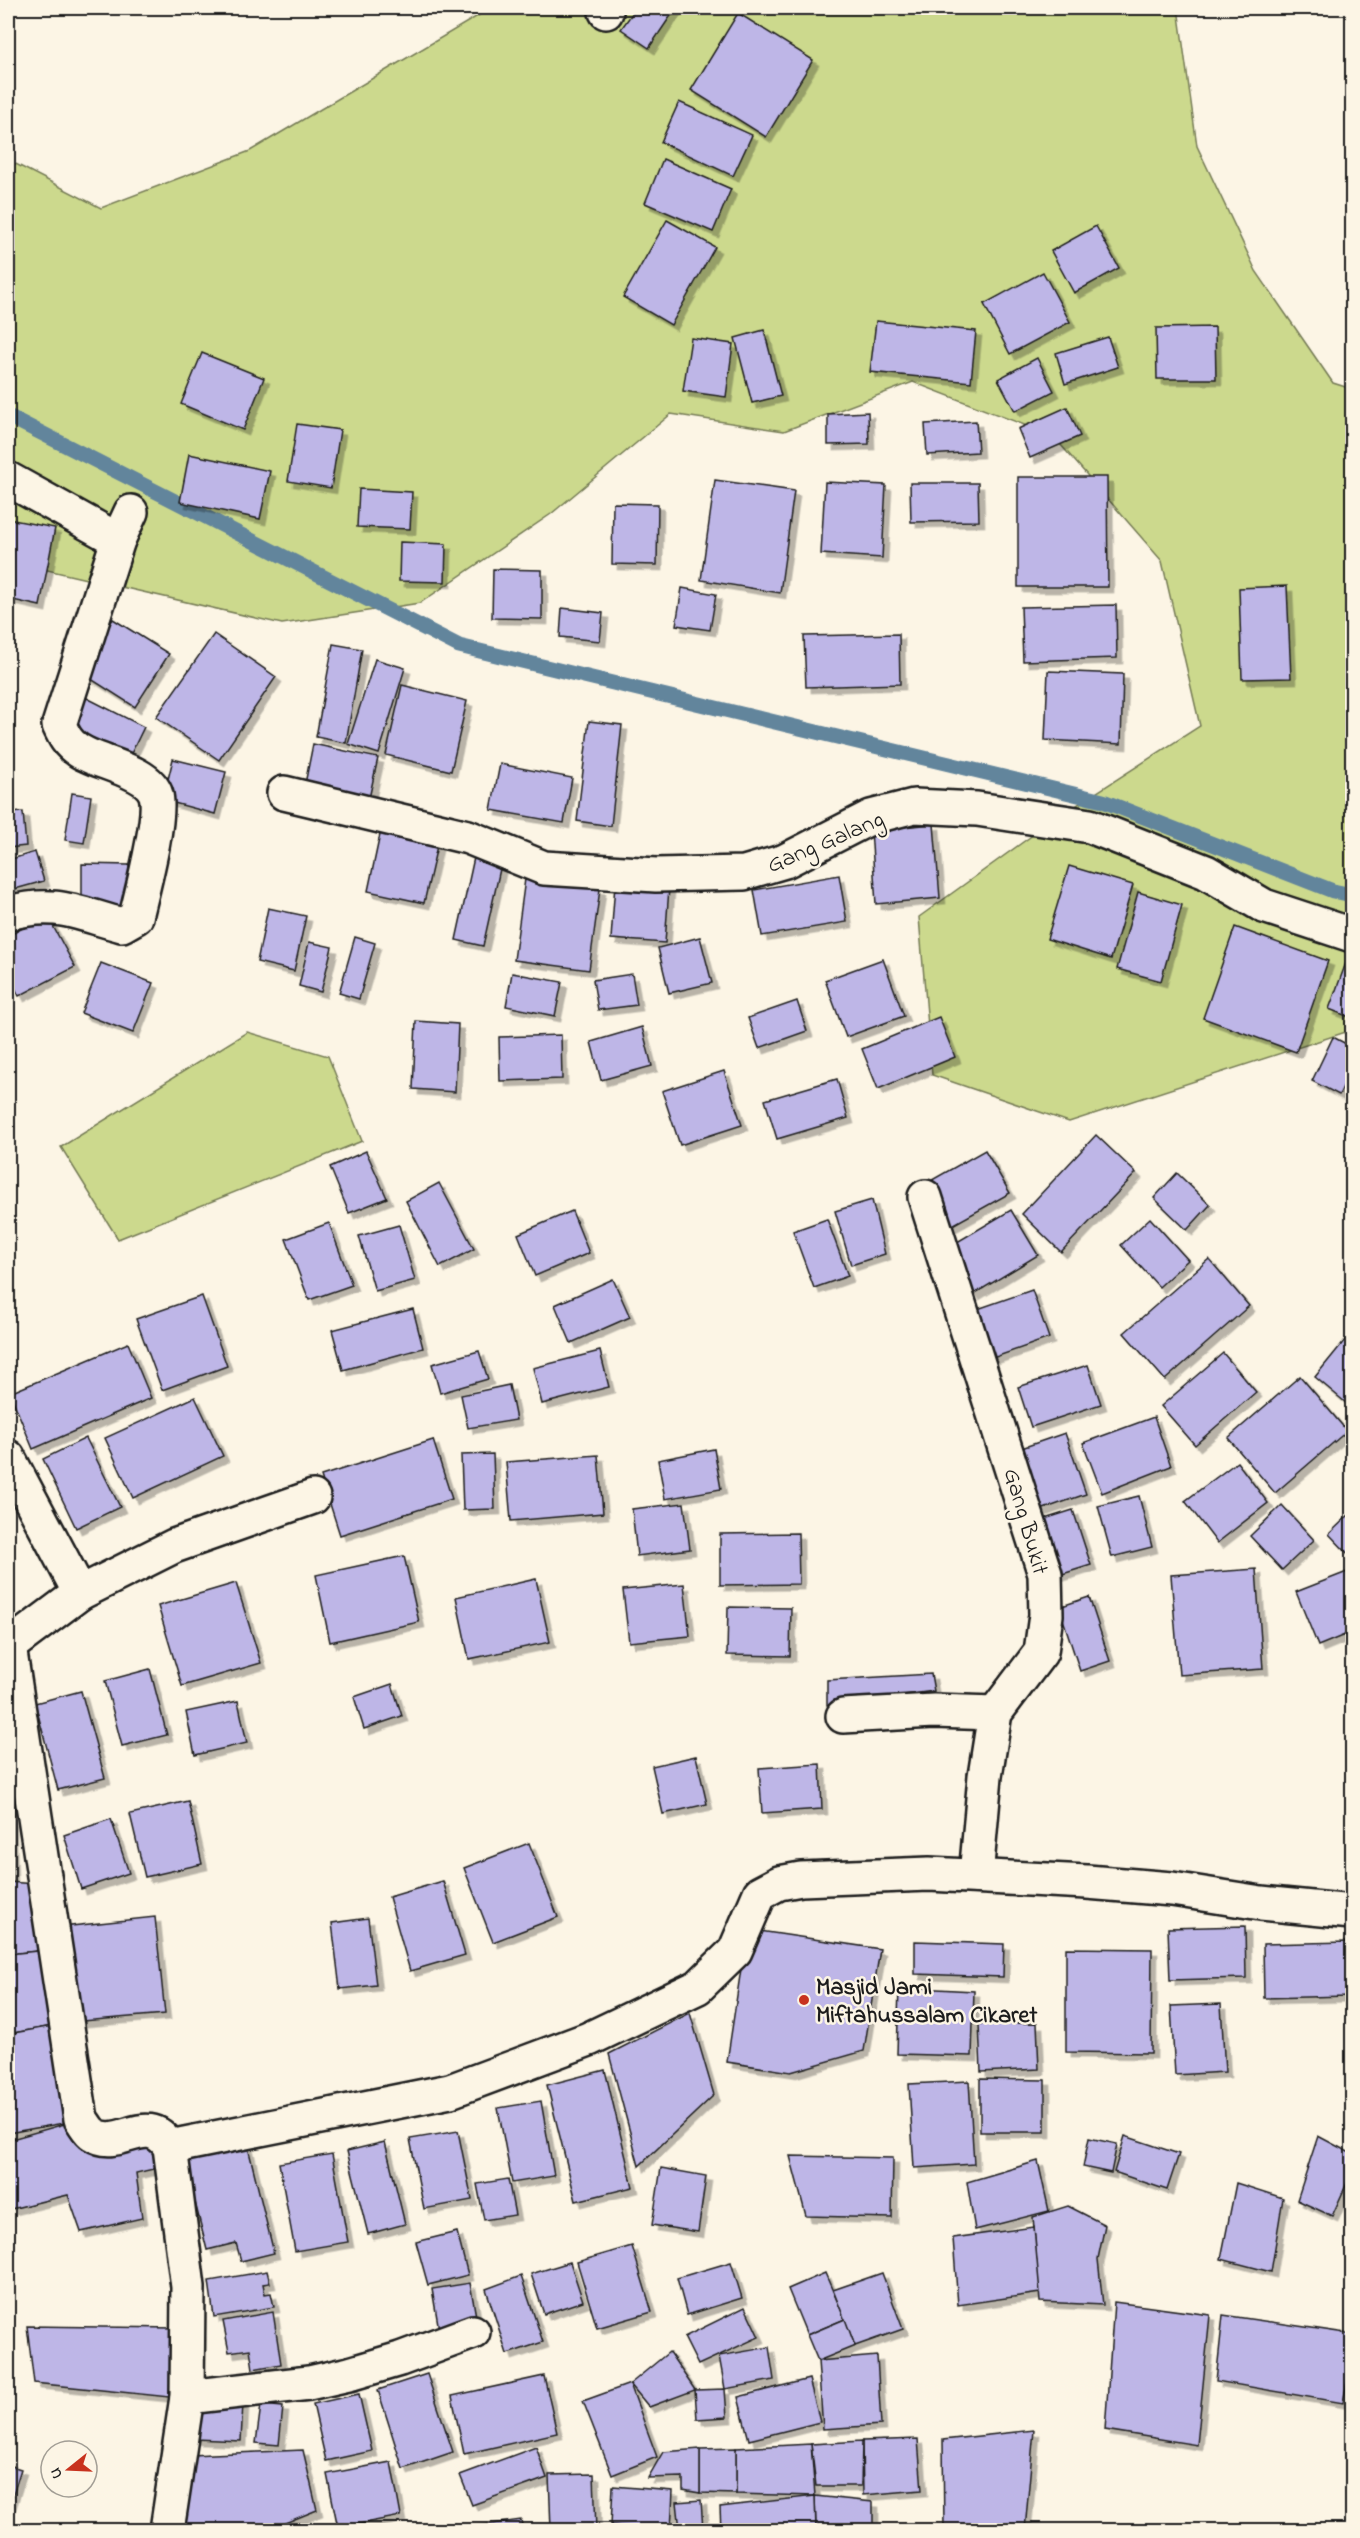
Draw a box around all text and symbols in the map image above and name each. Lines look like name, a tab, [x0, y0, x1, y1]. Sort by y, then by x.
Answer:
street label: Gang Galang	[762, 803, 890, 884]
street label: Gang Bukit	[993, 1464, 1056, 1579]
place label: Masjid Jami Miftahussalam Cikaret	[816, 1971, 1038, 2034]
marker: Masjid Jami Miftahussalam Cikaret	[797, 1993, 811, 2007]
north arrow	[39, 2439, 99, 2499]
text: U	[44, 2464, 70, 2482]

